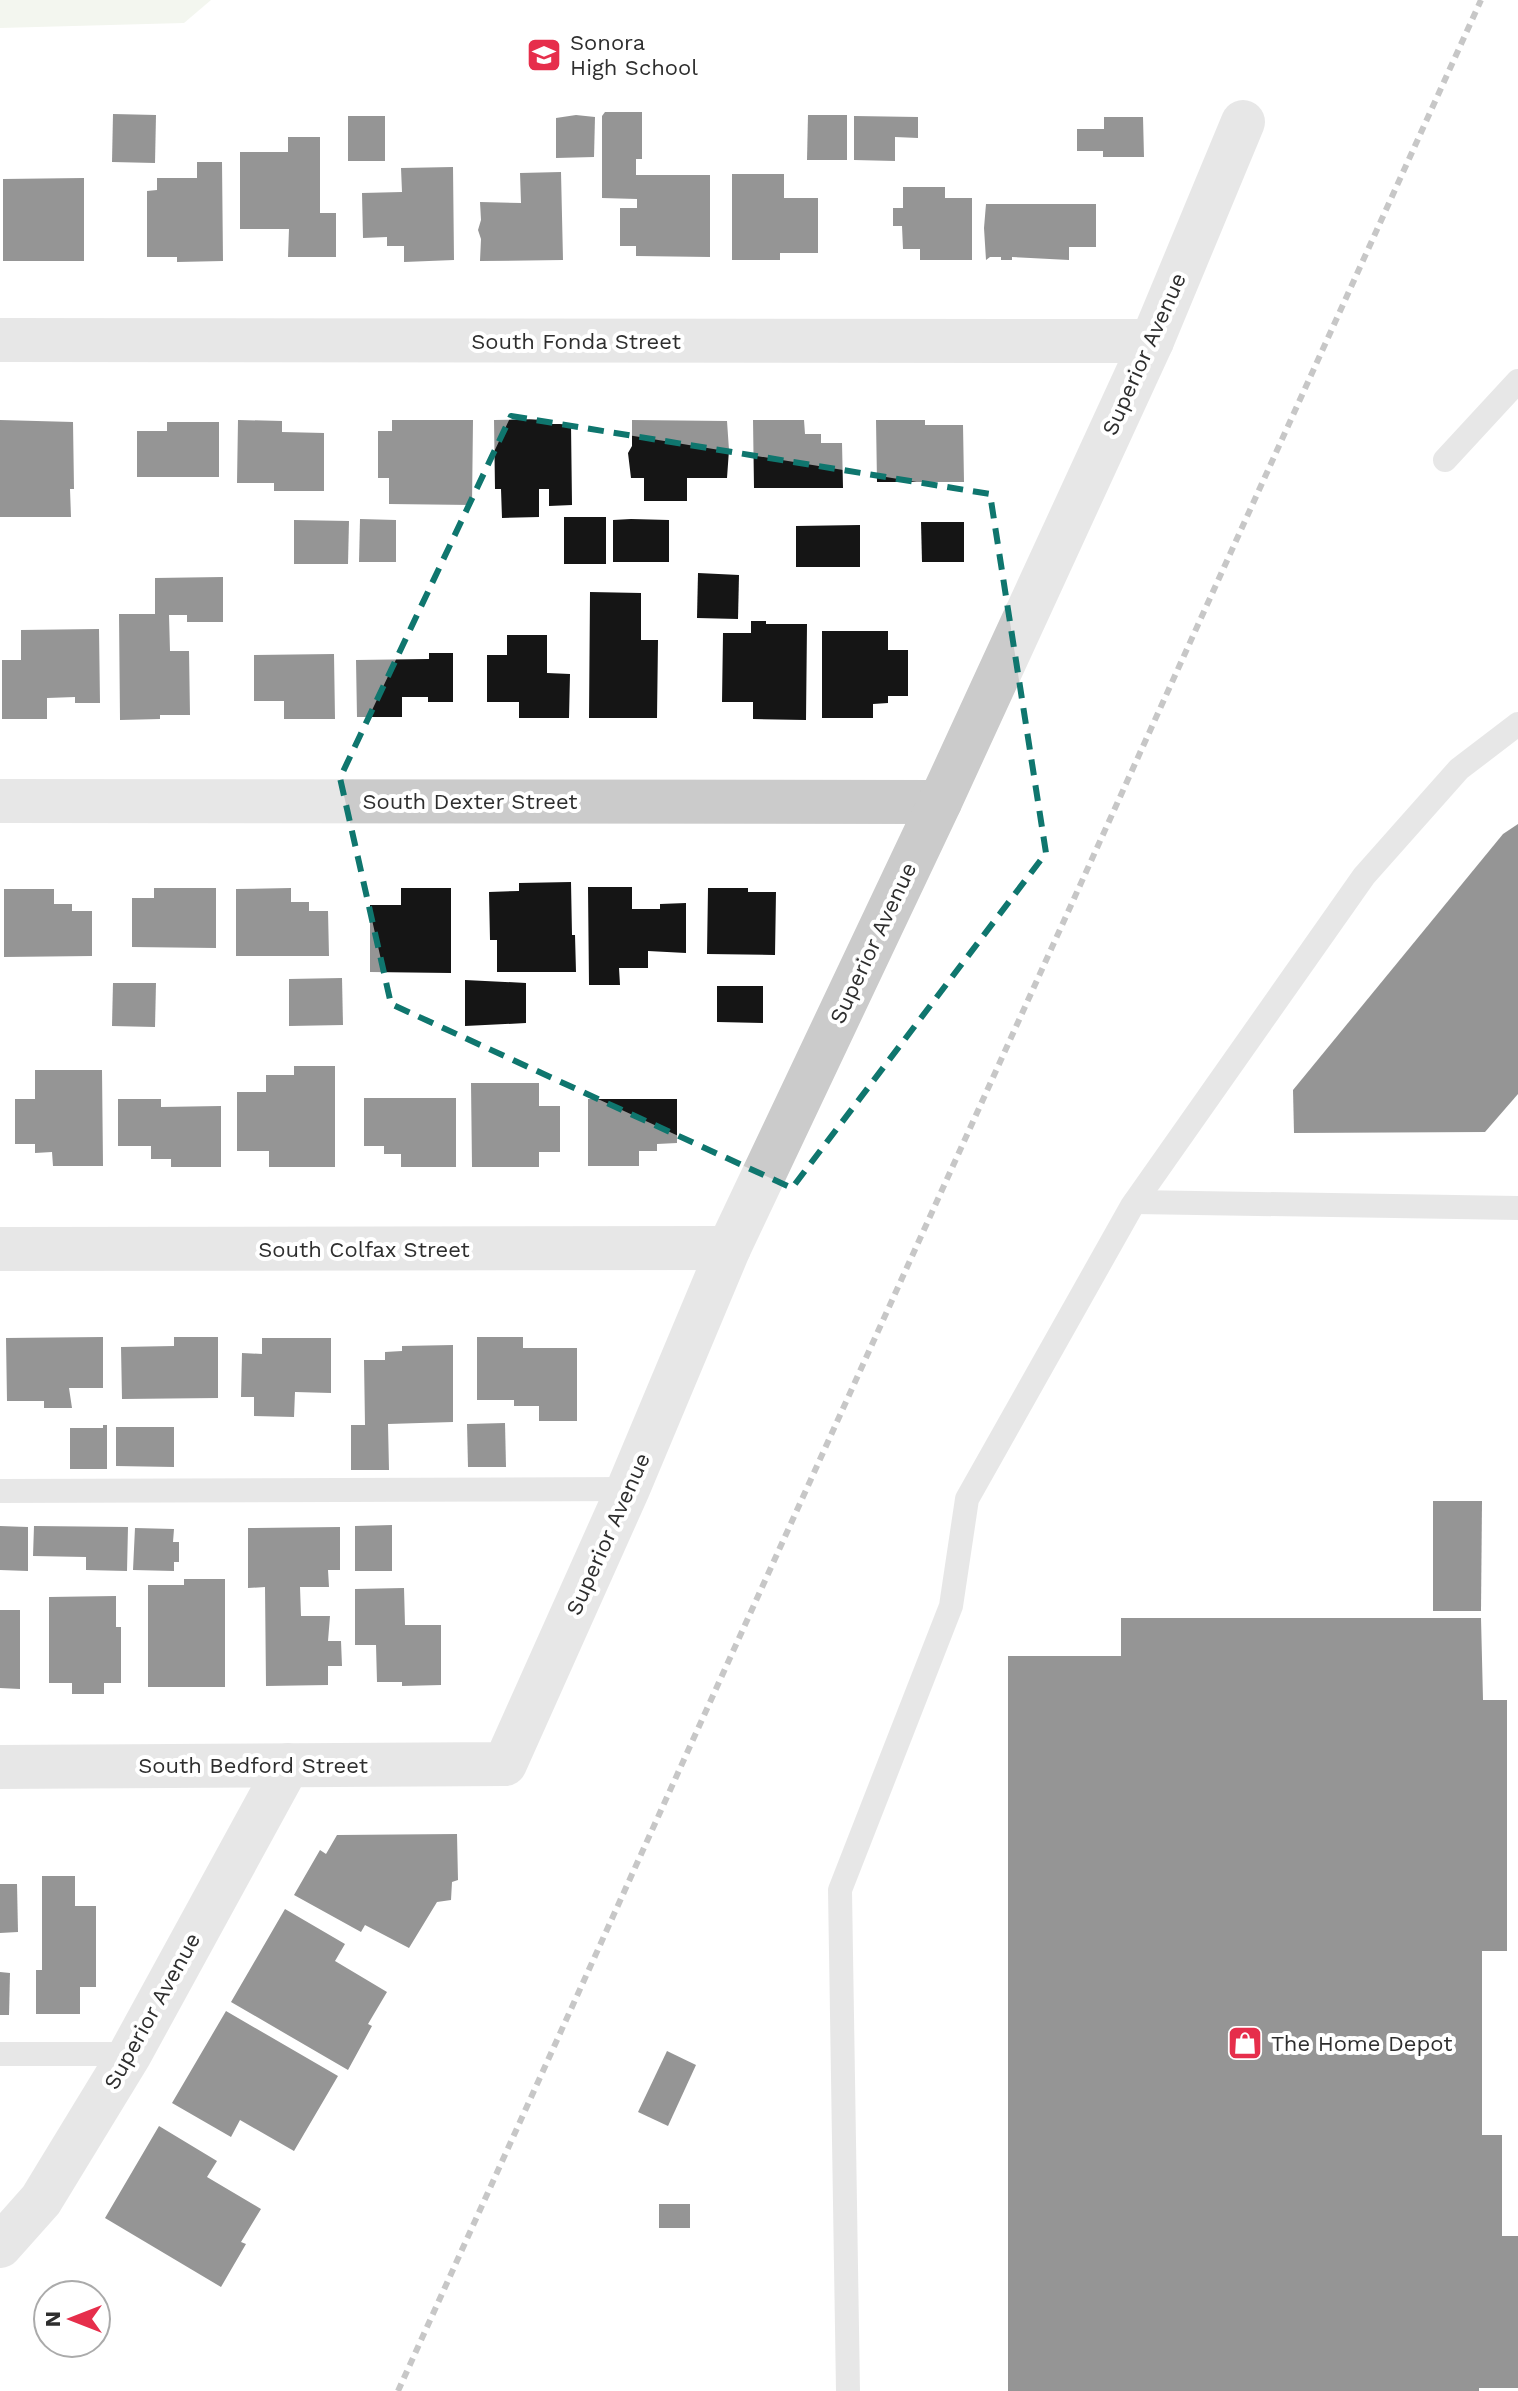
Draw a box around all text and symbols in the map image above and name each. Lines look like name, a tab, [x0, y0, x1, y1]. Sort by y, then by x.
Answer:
place label: Sonora High School	[570, 30, 698, 80]
school or university icon: Sonora High School	[525, 36, 563, 74]
street label: Superior Avenue	[1097, 269, 1191, 439]
street label: South Fonda Street	[471, 329, 681, 354]
street label: South Dexter Street	[362, 789, 578, 814]
street label: Superior Avenue	[825, 858, 921, 1028]
street label: South Colfax Street	[258, 1237, 470, 1262]
street label: Superior Avenue	[561, 1449, 655, 1619]
street label: South Bedford Street	[138, 1753, 368, 1778]
street label: Superior Avenue	[99, 1928, 205, 2094]
shop icon: The Home Depot	[1226, 2024, 1264, 2062]
place label: The Home Depot	[1271, 2031, 1453, 2056]
north arrow	[32, 2279, 112, 2359]
text: N	[40, 2311, 65, 2327]

